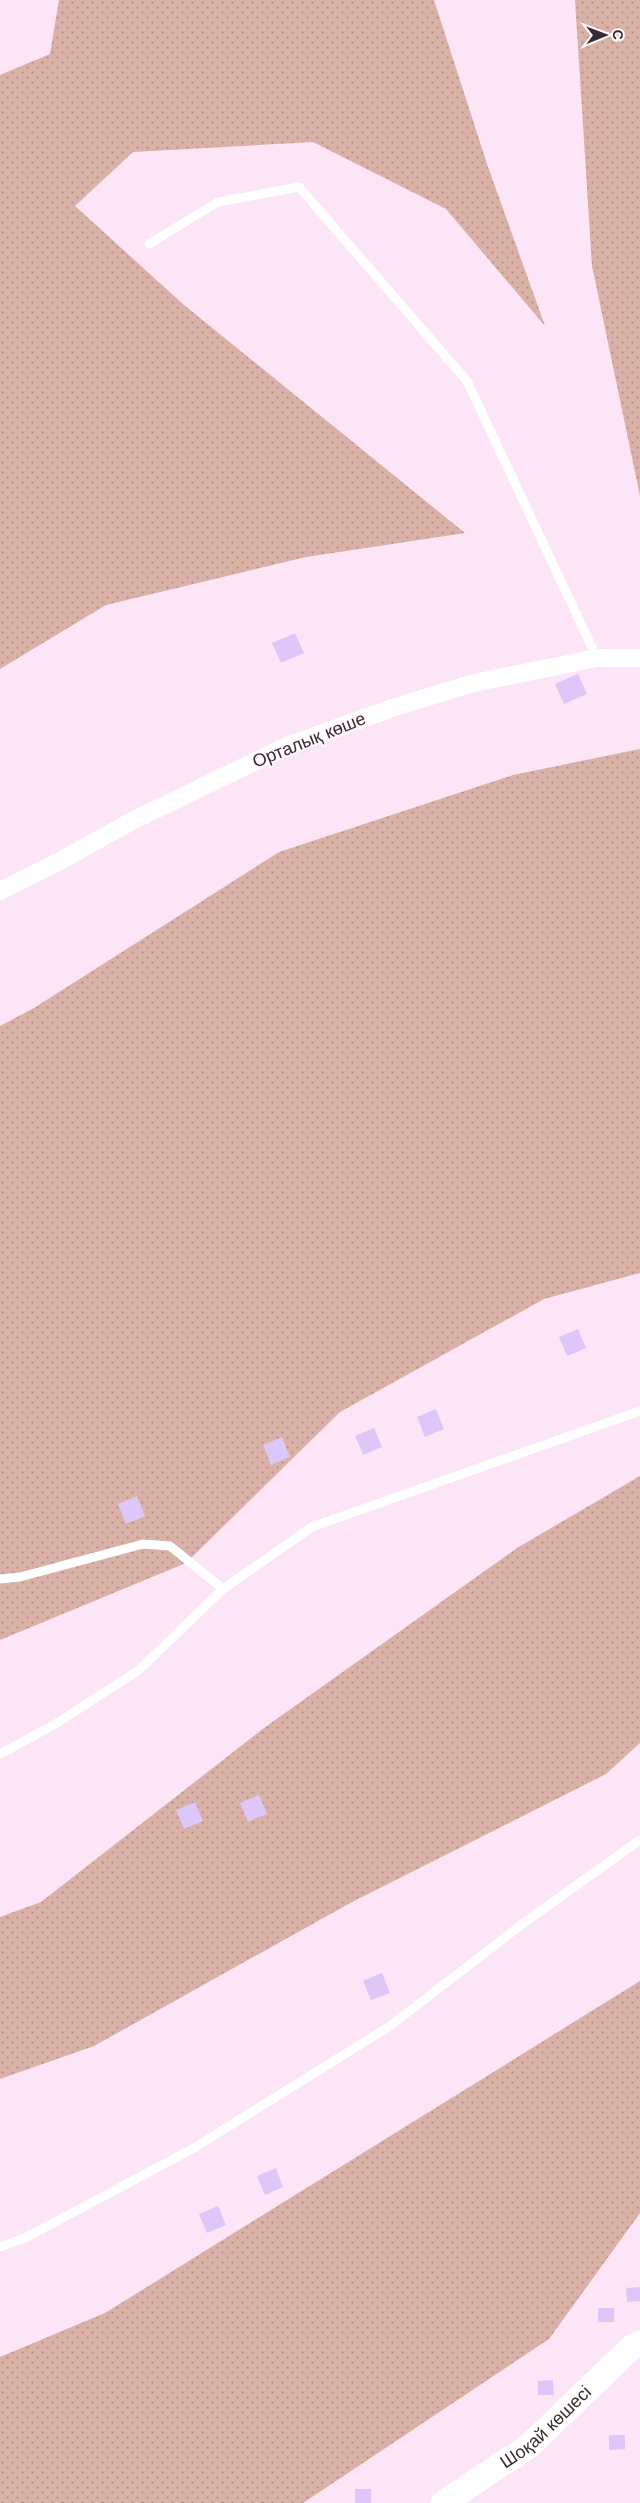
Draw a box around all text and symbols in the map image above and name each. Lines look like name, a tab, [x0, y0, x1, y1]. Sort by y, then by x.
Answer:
north arrow	[580, 10, 630, 60]
text: С	[610, 30, 626, 40]
street label: Орталық көше	[249, 708, 369, 772]
street label: Шоқай көшесі	[496, 2382, 595, 2472]

